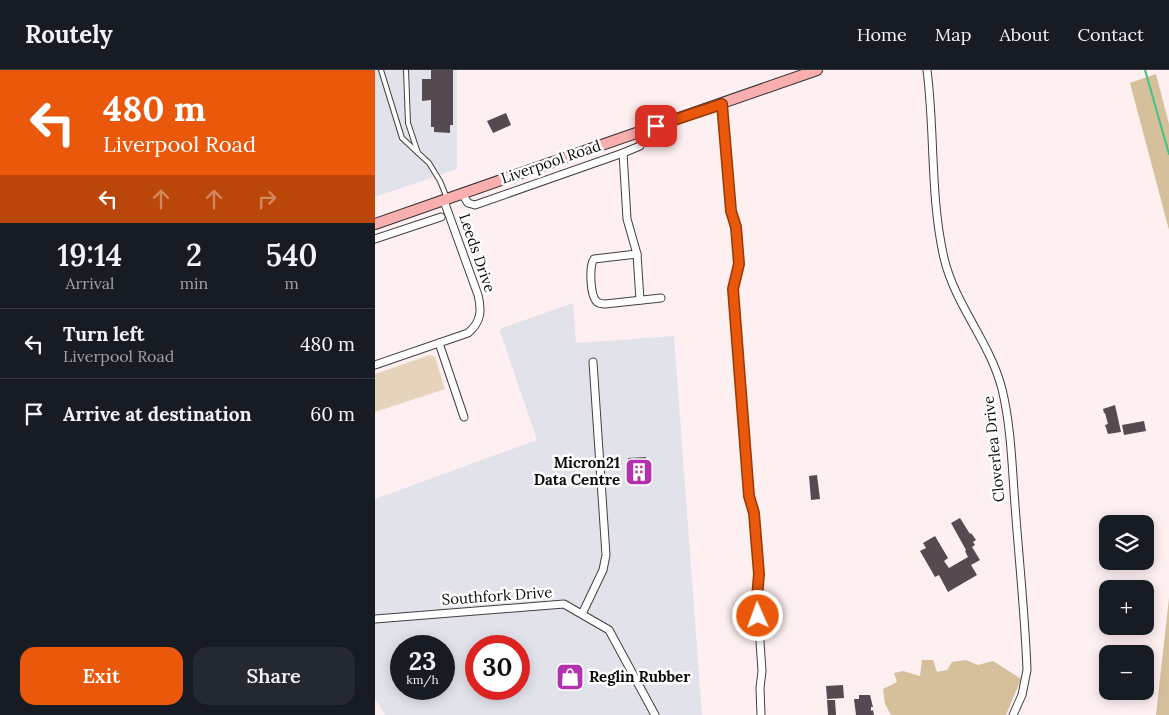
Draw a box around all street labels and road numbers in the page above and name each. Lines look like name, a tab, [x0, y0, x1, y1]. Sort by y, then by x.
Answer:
street label: Liverpool Road	[498, 136, 603, 187]
street label: Leeds Drive	[455, 211, 500, 295]
street label: Cloverlea Drive	[978, 395, 1009, 503]
street label: Southfork Drive	[441, 582, 553, 609]

